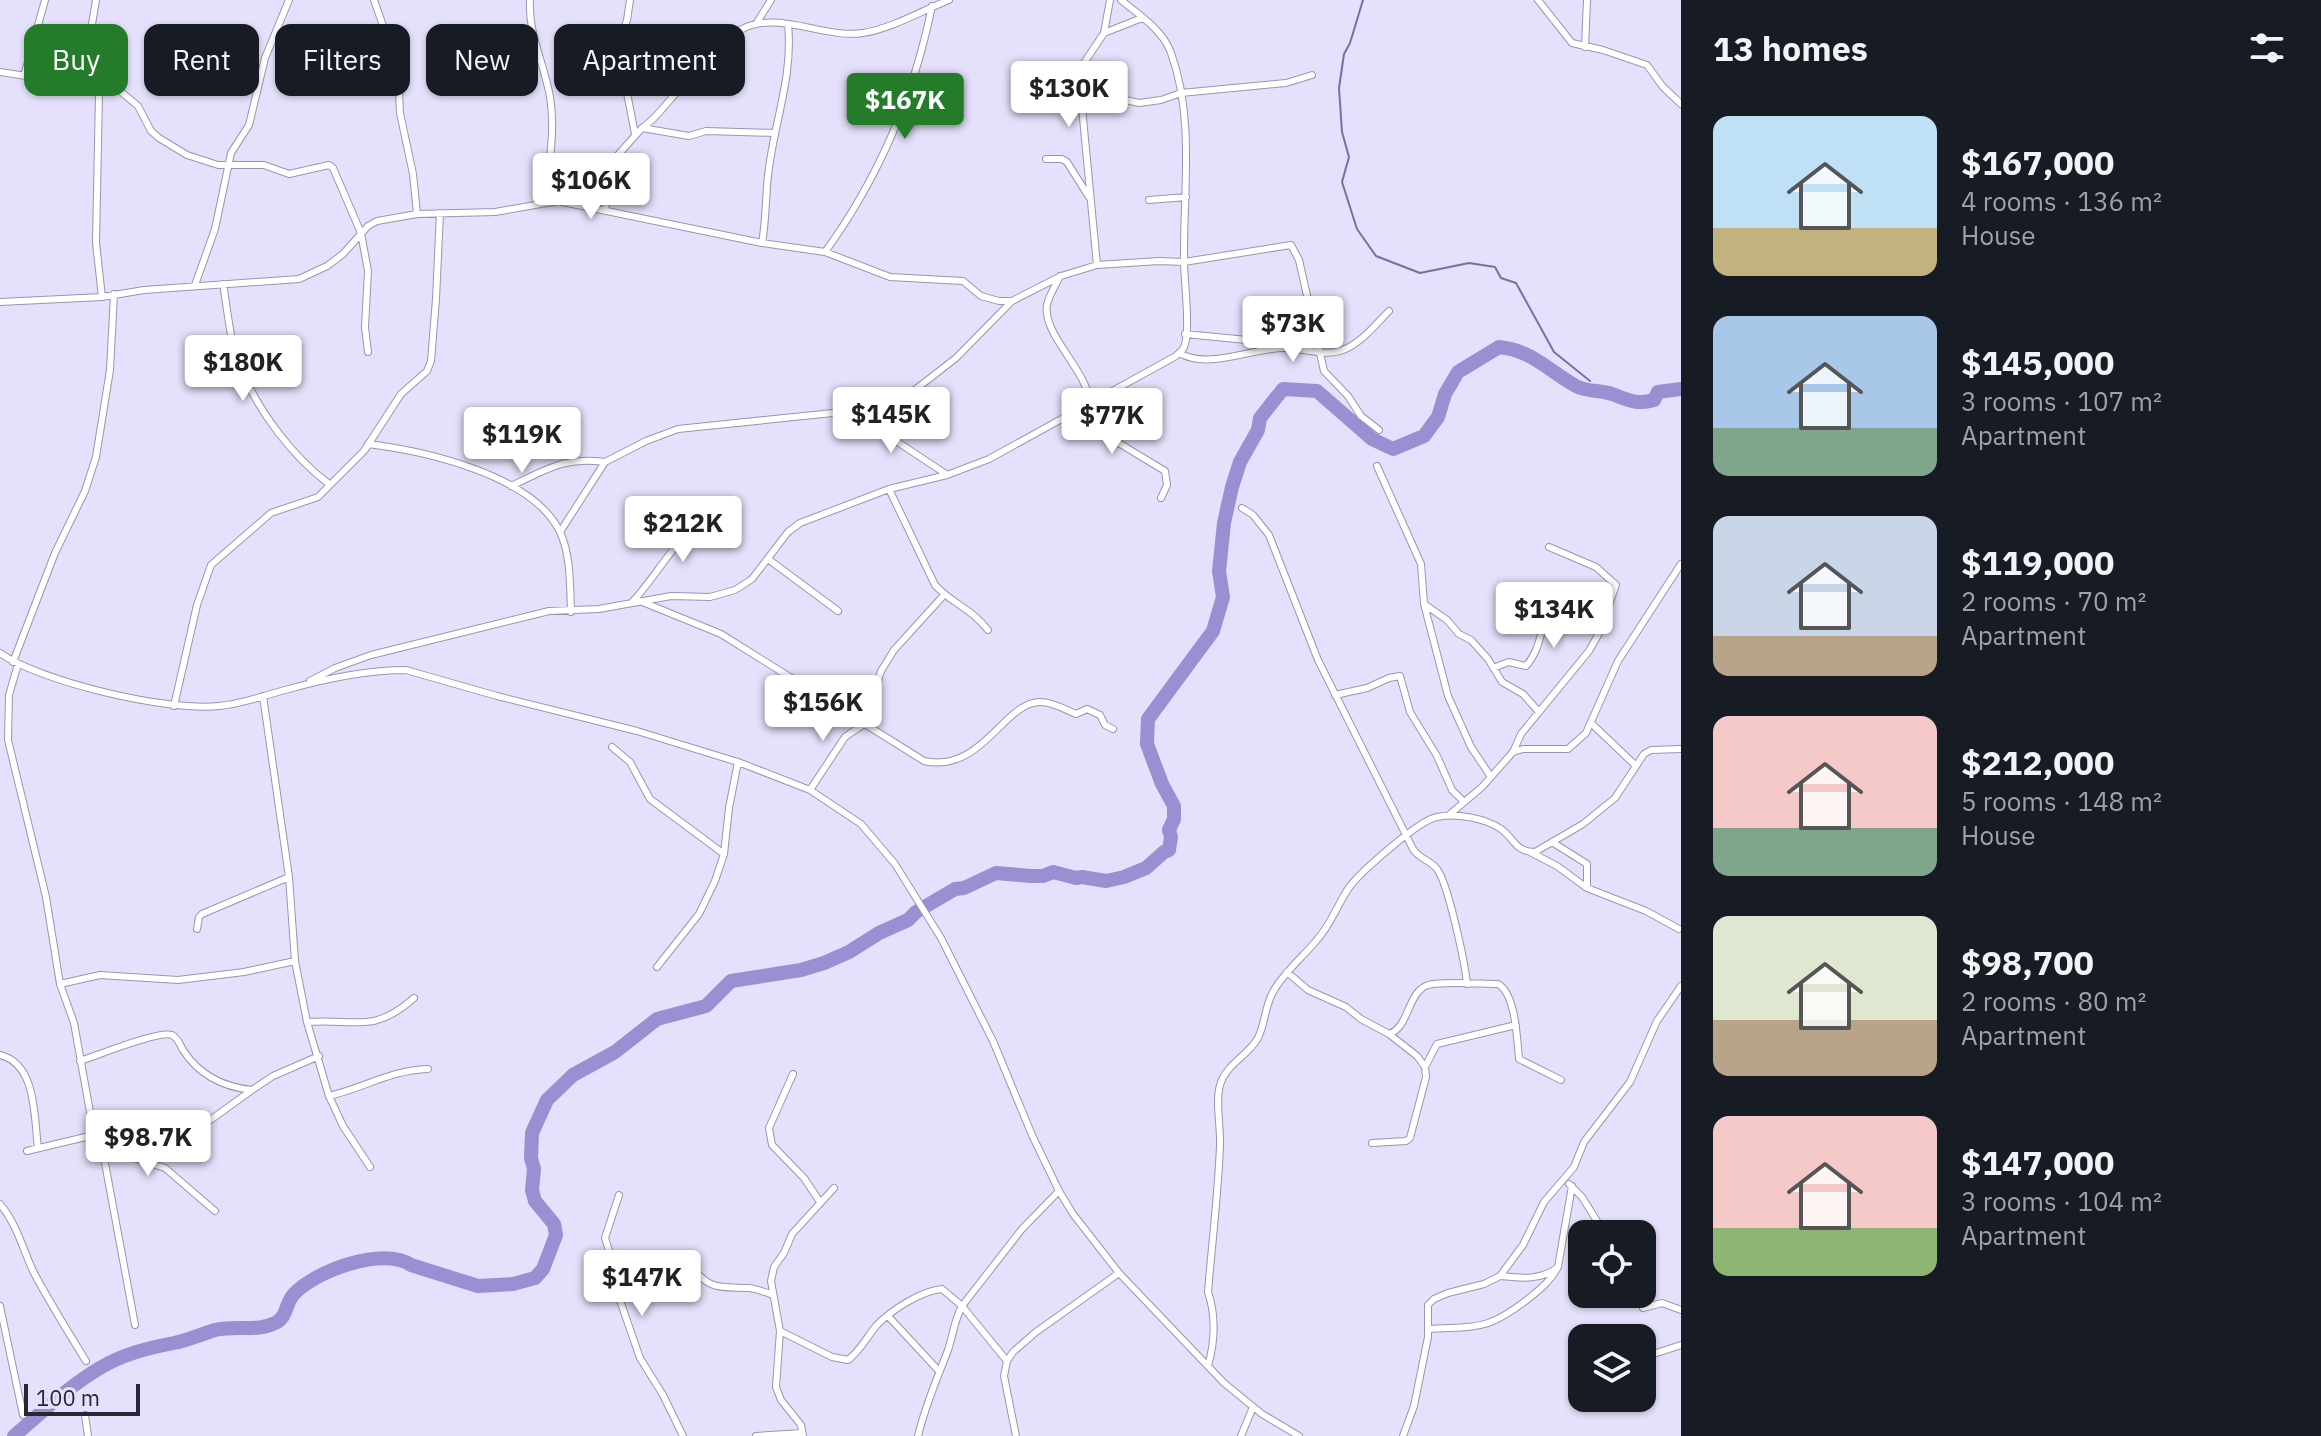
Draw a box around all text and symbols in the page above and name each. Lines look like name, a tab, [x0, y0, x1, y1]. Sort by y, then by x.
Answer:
chip: Buy	[24, 24, 128, 96]
chip: Rent	[144, 24, 259, 96]
chip: Filters	[275, 24, 410, 96]
chip: New	[426, 24, 538, 96]
chip: Apartment	[554, 24, 745, 96]
text: 13 homes	[1713, 26, 1868, 70]
icon: filters	[2245, 26, 2289, 70]
pin: $130K	[1013, 61, 1125, 129]
text: $130K	[1029, 70, 1109, 104]
pin: $167K	[849, 73, 961, 141]
text: $167K	[865, 82, 945, 116]
text: $167,000	[1961, 140, 2114, 184]
icon: home	[1777, 148, 1873, 244]
pin: $106K	[535, 153, 647, 221]
text: $106K	[551, 162, 631, 196]
text: 4 rooms · 136 m²	[1961, 184, 2162, 218]
text: House	[1961, 218, 2036, 252]
pin: $73K	[1246, 296, 1340, 364]
text: $73K	[1261, 305, 1325, 339]
pin: $180K	[187, 335, 299, 403]
text: $145,000	[1961, 340, 2114, 384]
text: $180K	[203, 344, 283, 378]
icon: home	[1777, 348, 1873, 444]
text: 3 rooms · 107 m²	[1961, 384, 2162, 418]
pin: $145K	[835, 387, 947, 455]
pin: $77K	[1065, 388, 1159, 456]
text: $145K	[851, 396, 931, 430]
text: $77K	[1080, 397, 1144, 431]
pin: $119K	[466, 407, 578, 475]
text: $119K	[482, 416, 562, 450]
text: Apartment	[1961, 418, 2086, 452]
pin: $212K	[627, 496, 739, 564]
text: $212K	[643, 505, 723, 539]
text: $119,000	[1961, 540, 2114, 584]
icon: home	[1777, 548, 1873, 644]
pin: $134K	[1498, 582, 1610, 650]
text: 2 rooms · 70 m²	[1961, 584, 2146, 618]
text: $134K	[1514, 591, 1594, 625]
text: Apartment	[1961, 618, 2086, 652]
pin: $156K	[767, 675, 879, 743]
text: $156K	[783, 684, 863, 718]
text: $212,000	[1961, 740, 2114, 784]
icon: home	[1777, 748, 1873, 844]
text: 5 rooms · 148 m²	[1961, 784, 2162, 818]
text: House	[1961, 818, 2036, 852]
text: $98,700	[1961, 940, 2094, 984]
icon: home	[1777, 948, 1873, 1044]
text: 2 rooms · 80 m²	[1961, 984, 2146, 1018]
text: Apartment	[1961, 1018, 2086, 1052]
pin: $98.7K	[83, 1110, 213, 1178]
text: $98.7K	[104, 1119, 192, 1153]
text: $147,000	[1961, 1140, 2114, 1184]
icon: home	[1777, 1148, 1873, 1244]
text: 3 rooms · 104 m²	[1961, 1184, 2162, 1218]
text: Apartment	[1961, 1218, 2086, 1252]
map controls	[1568, 1220, 1656, 1412]
button: locate	[1568, 1220, 1656, 1308]
pin: $147K	[586, 1250, 698, 1318]
text: $147K	[602, 1259, 682, 1293]
button: layers	[1568, 1324, 1656, 1412]
scale bar	[24, 1380, 140, 1416]
text: 100 m	[36, 1383, 100, 1412]

